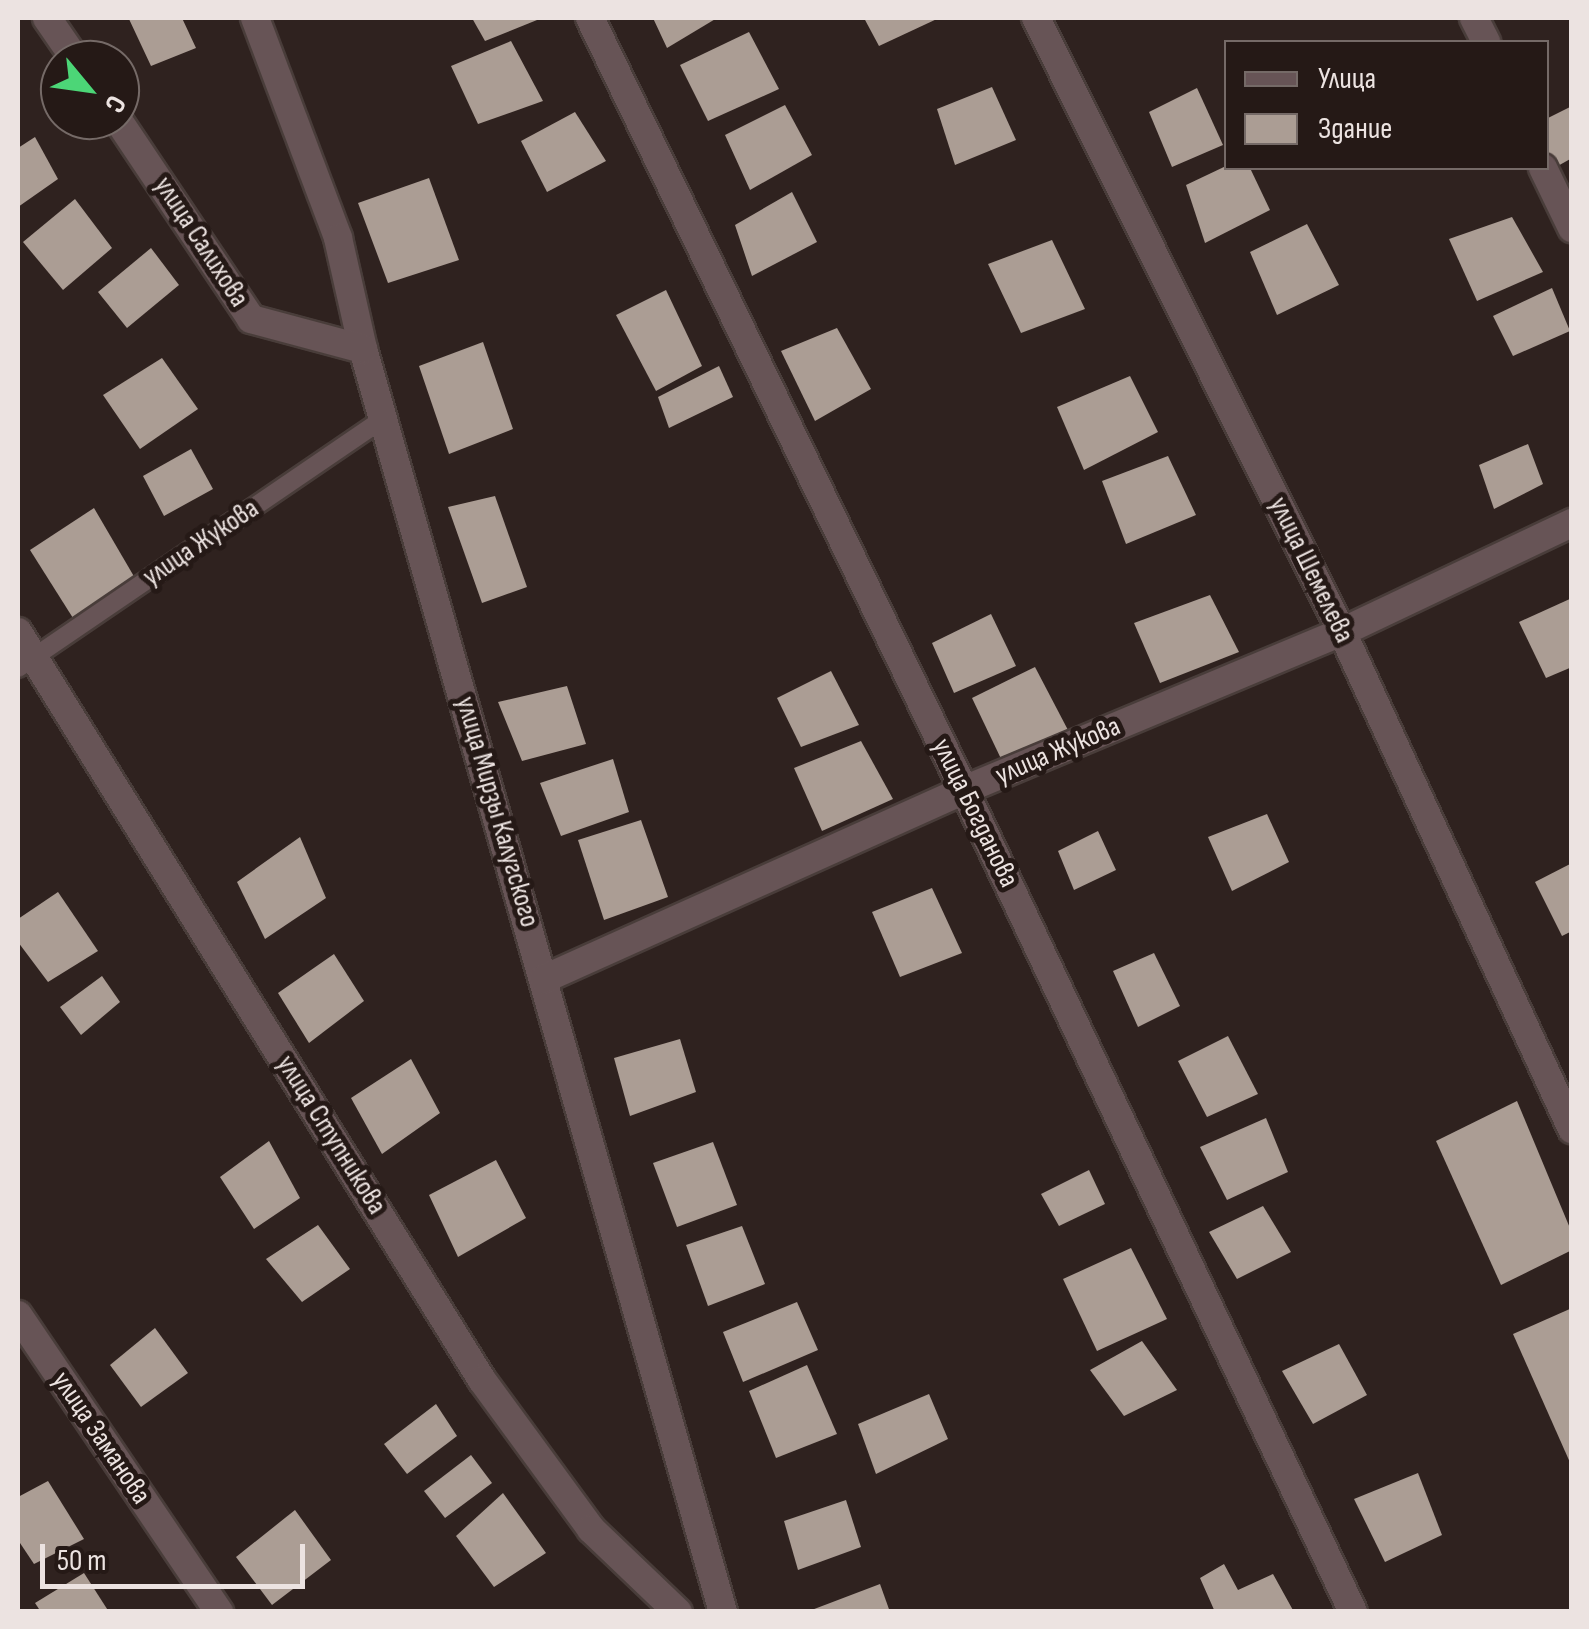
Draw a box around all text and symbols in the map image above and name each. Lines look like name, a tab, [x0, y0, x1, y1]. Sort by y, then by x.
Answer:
north arrow	[40, 40, 140, 140]
legend	[1224, 40, 1549, 170]
text: Улица	[1318, 61, 1376, 97]
text: С	[97, 90, 133, 118]
text: Здание	[1318, 111, 1392, 147]
street label: улица Салихова	[146, 171, 256, 313]
street label: улица Жукова	[137, 492, 265, 594]
street label: улица Шемелева	[1261, 492, 1361, 648]
street label: улица Мирзы Калугского	[448, 693, 546, 931]
street label: улица Жукова	[991, 710, 1125, 792]
street label: улица Богданова	[925, 733, 1025, 893]
street label: улица Ступникова	[269, 1049, 393, 1221]
street label: улица Заманова	[44, 1365, 158, 1511]
scale bar	[45, 1524, 310, 1586]
text: 50 m	[57, 1543, 106, 1579]

